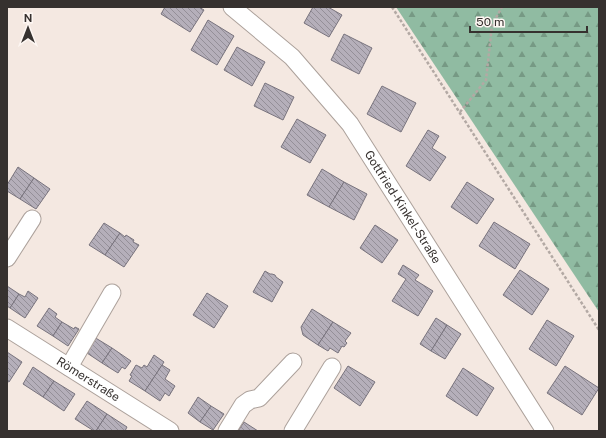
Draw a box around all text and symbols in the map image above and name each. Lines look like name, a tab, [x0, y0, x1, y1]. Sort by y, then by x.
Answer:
north arrow	[8, 8, 48, 48]
scale bar	[470, 8, 587, 34]
text: N	[24, 12, 32, 24]
text: 50 m	[476, 15, 504, 29]
street label: Gottfried-Kinkel-Straße	[362, 148, 444, 266]
street label: Römerstraße	[54, 354, 123, 405]

